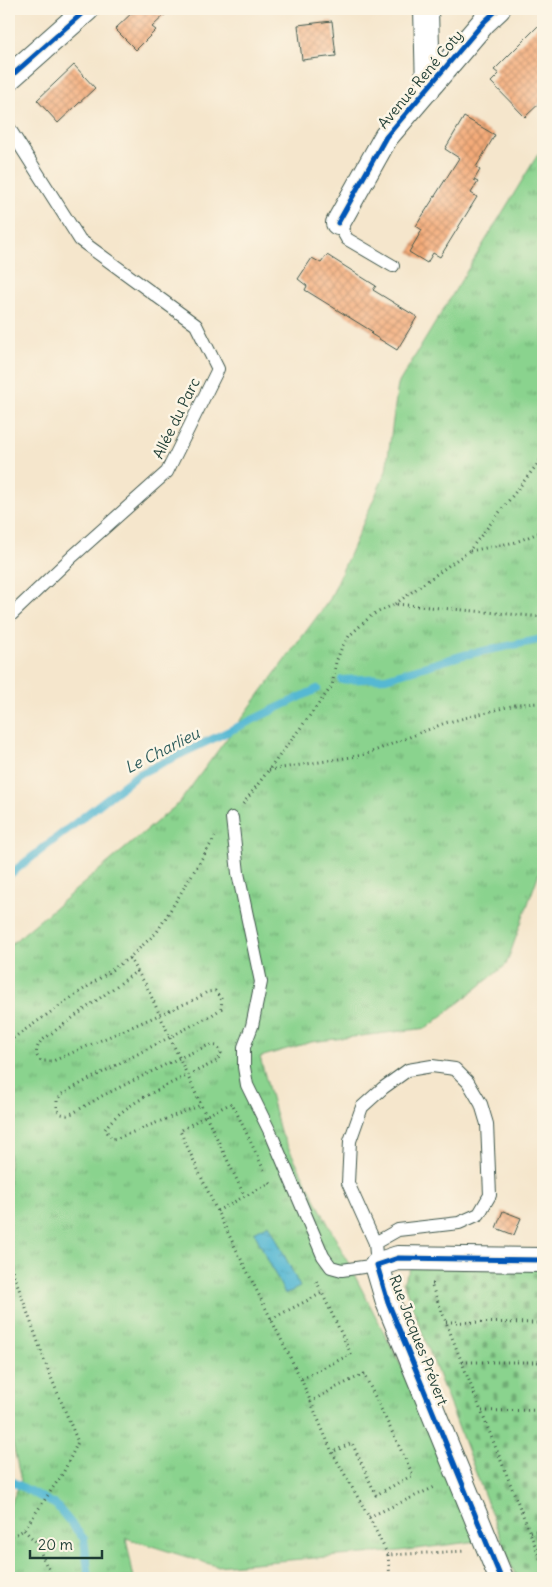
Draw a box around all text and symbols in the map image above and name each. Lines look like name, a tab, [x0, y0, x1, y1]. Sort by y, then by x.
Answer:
street label: Avenue René Coty	[373, 26, 467, 132]
street label: Allée du Parc	[148, 374, 204, 462]
water label: Le Charlieu	[121, 722, 204, 777]
street label: Rue Jacques Prévert	[385, 1272, 453, 1408]
scale bar	[30, 1527, 102, 1559]
text: 20 m	[38, 1535, 73, 1554]

